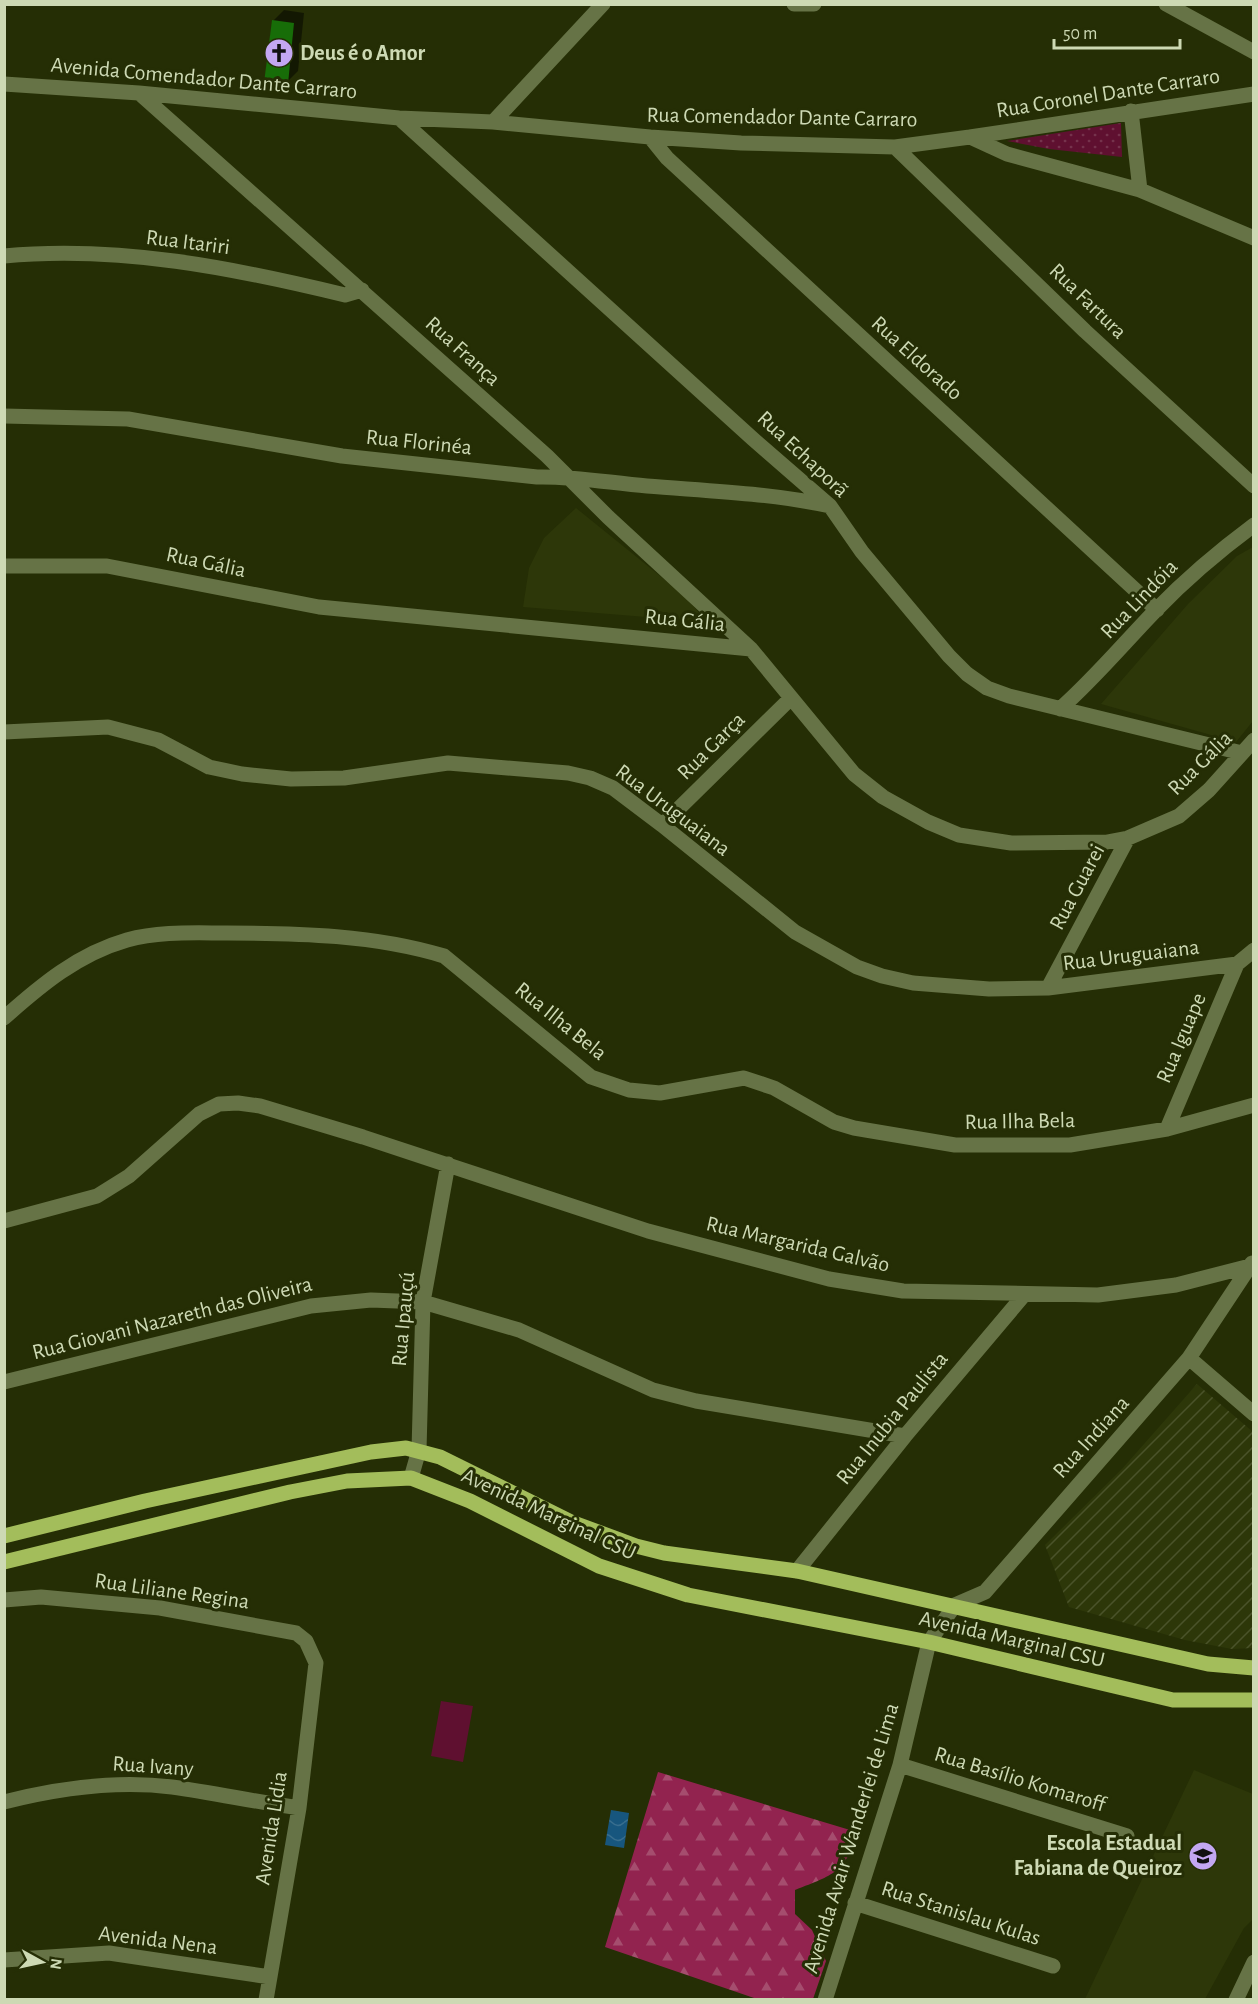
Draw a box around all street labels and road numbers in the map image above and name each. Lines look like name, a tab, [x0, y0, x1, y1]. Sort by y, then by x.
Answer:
street label: Avenida Comendador Dante Carraro	[50, 54, 358, 102]
street label: Rua Coronel Dante Carraro	[995, 64, 1221, 122]
street label: Rua Comendador Dante Carraro	[646, 104, 918, 130]
street label: Rua Itariri	[145, 226, 231, 258]
street label: Rua Fartura	[1045, 259, 1131, 343]
street label: Rua França	[421, 312, 505, 390]
street label: Rua Eldorado	[867, 312, 967, 404]
street label: Rua Echaporã	[753, 406, 853, 502]
street label: Rua Florinéa	[365, 425, 473, 459]
street label: Rua Gália	[164, 543, 248, 581]
street label: Rua Lindóia	[1096, 555, 1182, 643]
street label: Rua Gália	[644, 605, 726, 635]
street label: Rua Garça	[673, 708, 749, 784]
street label: Rua Gália	[1164, 727, 1236, 799]
street label: Rua Uruguaiana	[612, 760, 734, 860]
street label: Rua Guarei	[1045, 841, 1109, 933]
street label: Rua Uruguaiana	[1062, 936, 1200, 974]
street label: Rua Ilha Bela	[511, 978, 611, 1064]
street label: Rua Iguape	[1152, 990, 1210, 1086]
street label: Rua Ilha Bela	[964, 1109, 1076, 1133]
street label: Rua Margarida Galvão	[704, 1212, 892, 1276]
street label: Rua Ipauçú	[388, 1271, 418, 1367]
street label: Rua Giovani Nazareth das Oliveira	[30, 1273, 314, 1363]
street label: Rua Inubia Paulista	[832, 1347, 952, 1489]
street label: Rua Indiana	[1049, 1392, 1133, 1482]
street label: Avenida Marginal CSU	[458, 1464, 640, 1564]
street label: Rua Liliane Regina	[93, 1569, 251, 1613]
street label: Avenida Marginal CSU	[917, 1607, 1107, 1671]
street label: Avenida Avair Wanderlei de Lima	[799, 1700, 903, 1976]
street label: Rua Basílio Komaroff	[932, 1742, 1110, 1816]
street label: Rua Ivany	[112, 1752, 195, 1780]
street label: Avenida Lidia	[251, 1770, 291, 1886]
street label: Rua Stanislau Kulas	[879, 1877, 1043, 1949]
street label: Avenida Nena	[97, 1922, 219, 1958]

